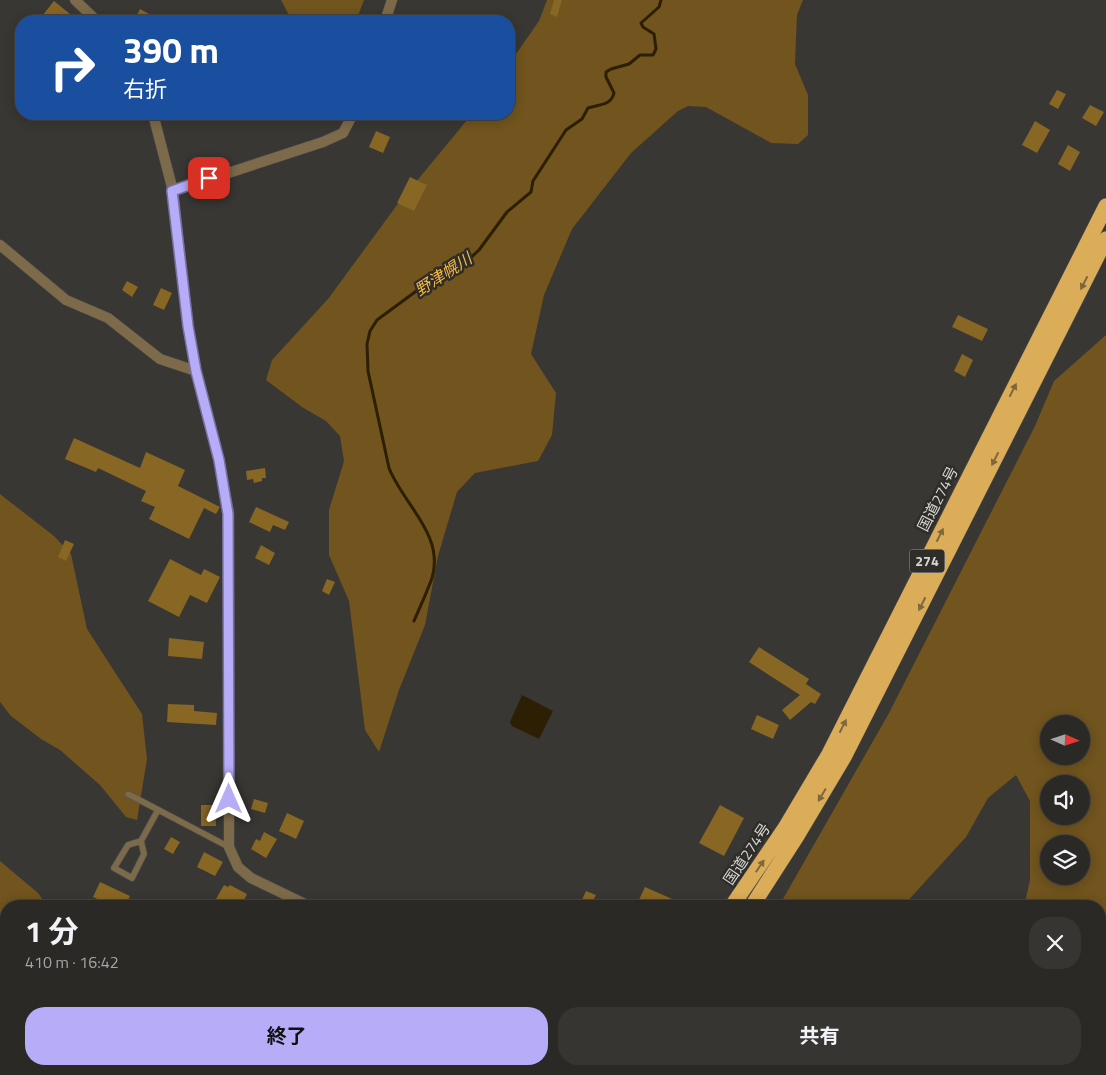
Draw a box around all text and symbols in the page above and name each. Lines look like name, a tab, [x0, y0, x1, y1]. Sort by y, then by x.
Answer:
text: 390 m	[123, 23, 219, 77]
icon: right	[40, 35, 105, 100]
text: 右折	[123, 72, 167, 106]
pin	[188, 157, 230, 199]
icon: arrive	[195, 164, 223, 192]
water label: 野津幌川	[410, 245, 478, 301]
one-way arrow	[1080, 276, 1088, 290]
one-way arrow	[1009, 382, 1017, 397]
one-way arrow	[991, 452, 999, 466]
street label: 国道274号	[911, 462, 964, 535]
one-way arrow	[936, 527, 944, 542]
road number: 274	[910, 550, 944, 572]
one-way arrow	[917, 597, 925, 611]
north arrow	[1040, 715, 1090, 765]
map controls	[1040, 715, 1090, 885]
one-way arrow	[839, 719, 847, 734]
position arrow	[202, 772, 254, 824]
button: sound	[1040, 775, 1090, 825]
one-way arrow	[818, 787, 826, 802]
street label: 国道274号	[717, 818, 776, 889]
button: layers	[1040, 835, 1090, 885]
one-way arrow	[755, 859, 765, 873]
text: 1 分	[25, 908, 78, 954]
button: close	[1029, 917, 1081, 969]
text: 410 m · 16:42	[25, 950, 119, 974]
button: 終了	[25, 1007, 548, 1065]
button: 共有	[558, 1007, 1081, 1065]

